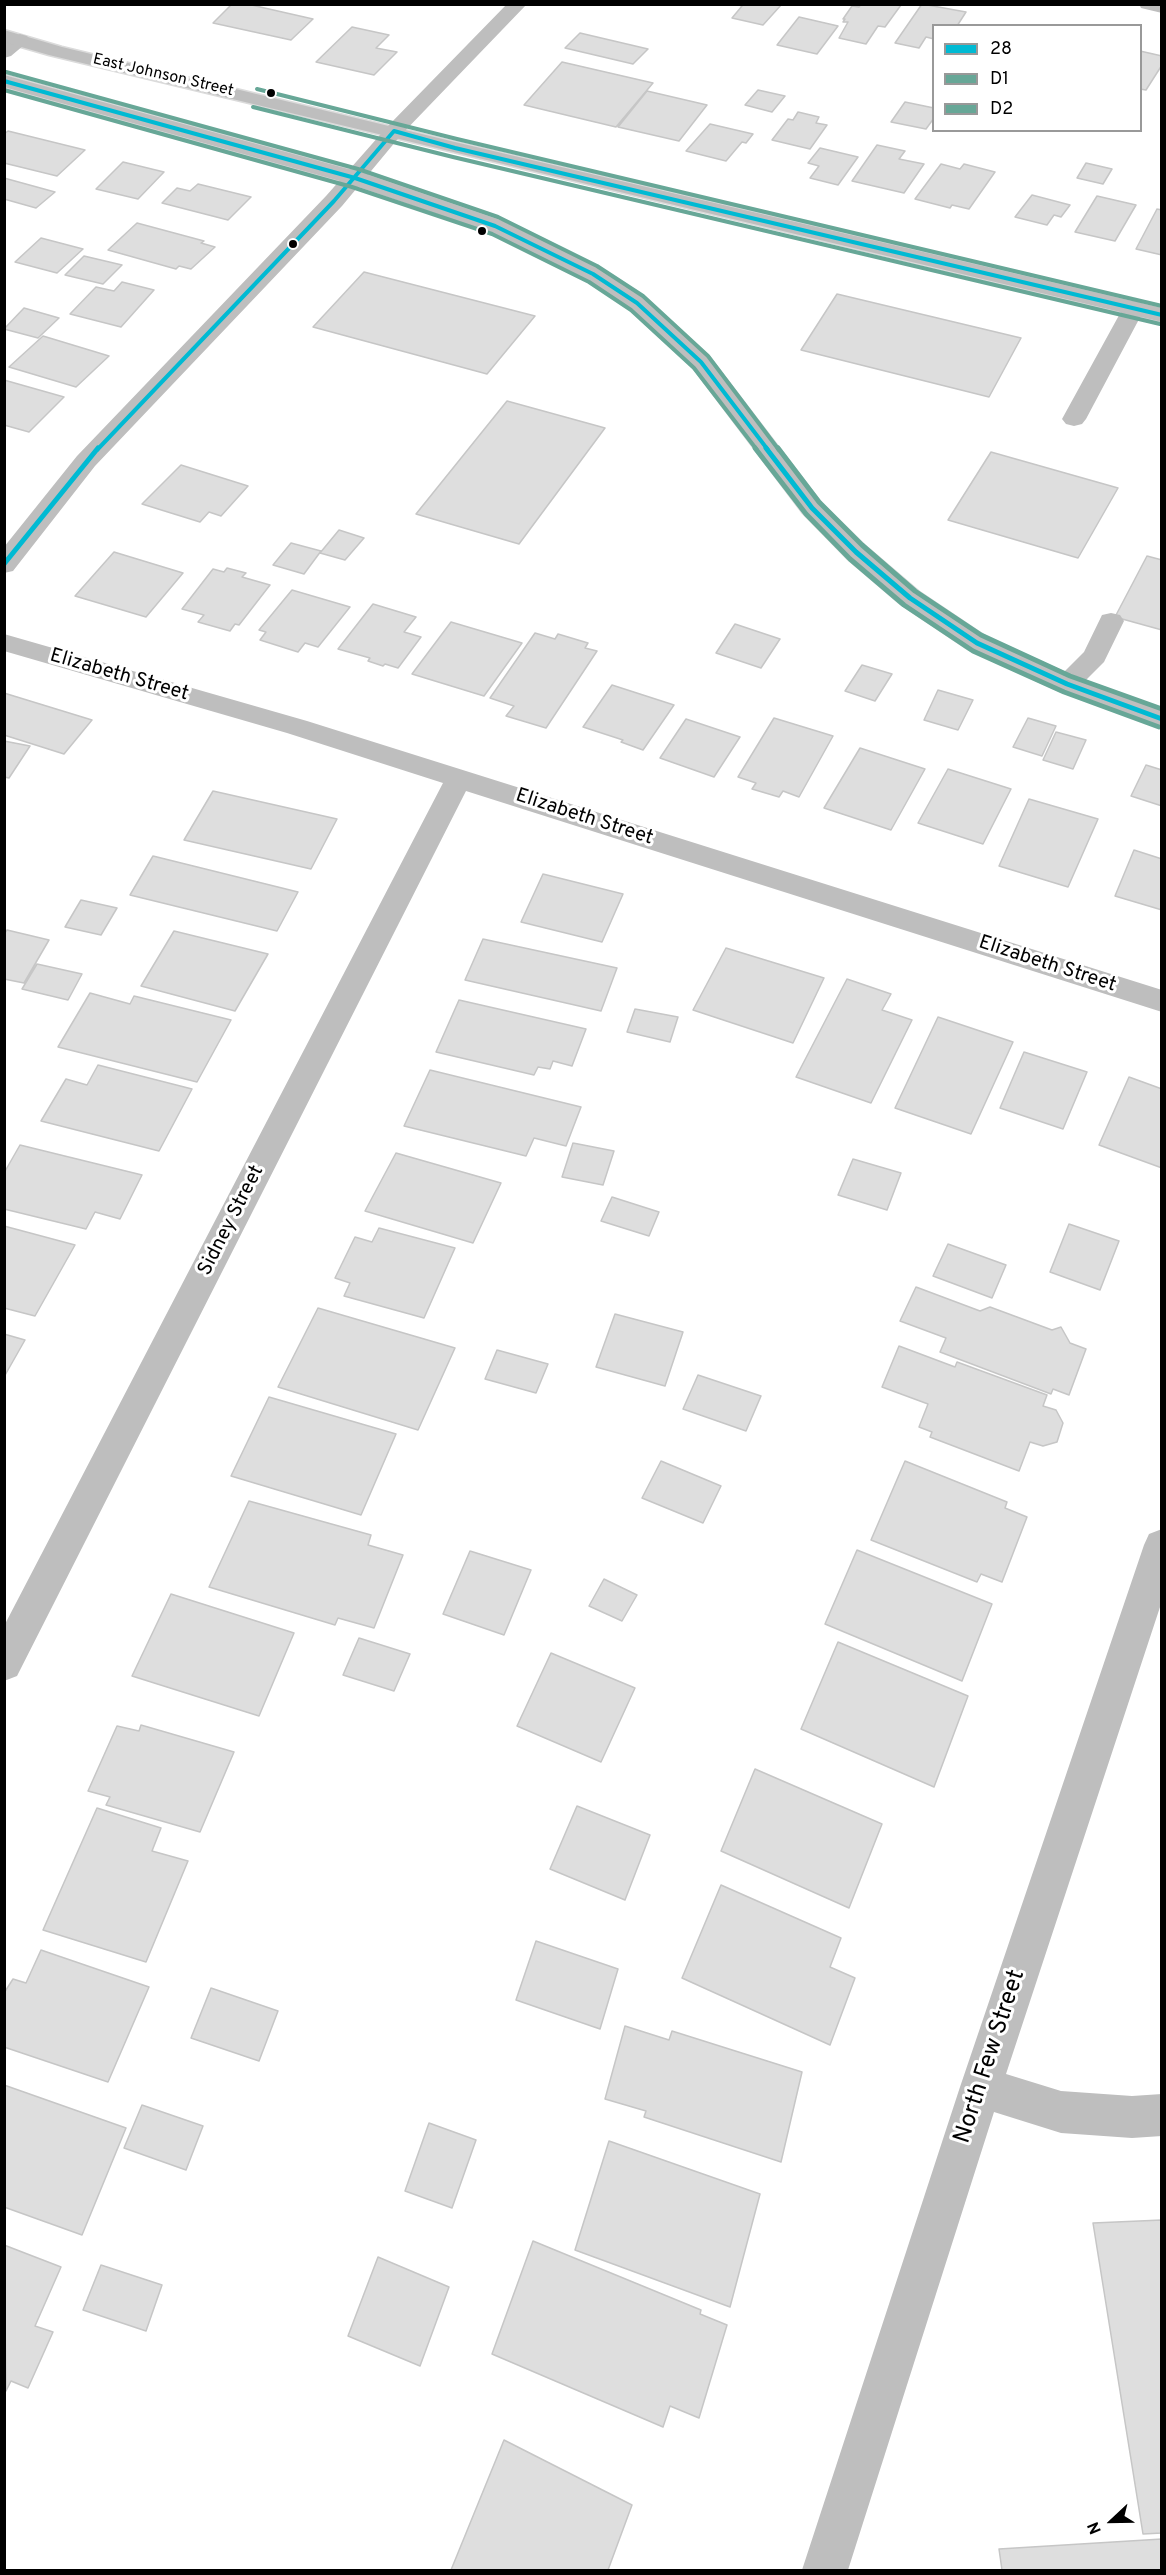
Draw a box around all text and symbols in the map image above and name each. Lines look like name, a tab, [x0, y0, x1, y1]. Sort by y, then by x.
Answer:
legend	[932, 24, 1142, 132]
text: 28	[990, 38, 1012, 61]
street label: East Johnson Street	[91, 50, 235, 102]
text: D1	[990, 68, 1009, 91]
unlabelled marker	[265, 87, 277, 99]
text: D2	[990, 98, 1013, 121]
unlabelled marker	[476, 225, 488, 237]
unlabelled marker	[287, 238, 299, 250]
street label: Elizabeth Street	[47, 645, 191, 707]
street label: Elizabeth Street	[512, 784, 656, 852]
street label: Elizabeth Street	[975, 931, 1119, 999]
street label: Sidney Street	[194, 1162, 270, 1280]
street label: North Few Street	[949, 1967, 1033, 2147]
north arrow	[1082, 2491, 1142, 2551]
text: N	[1084, 2519, 1107, 2537]

